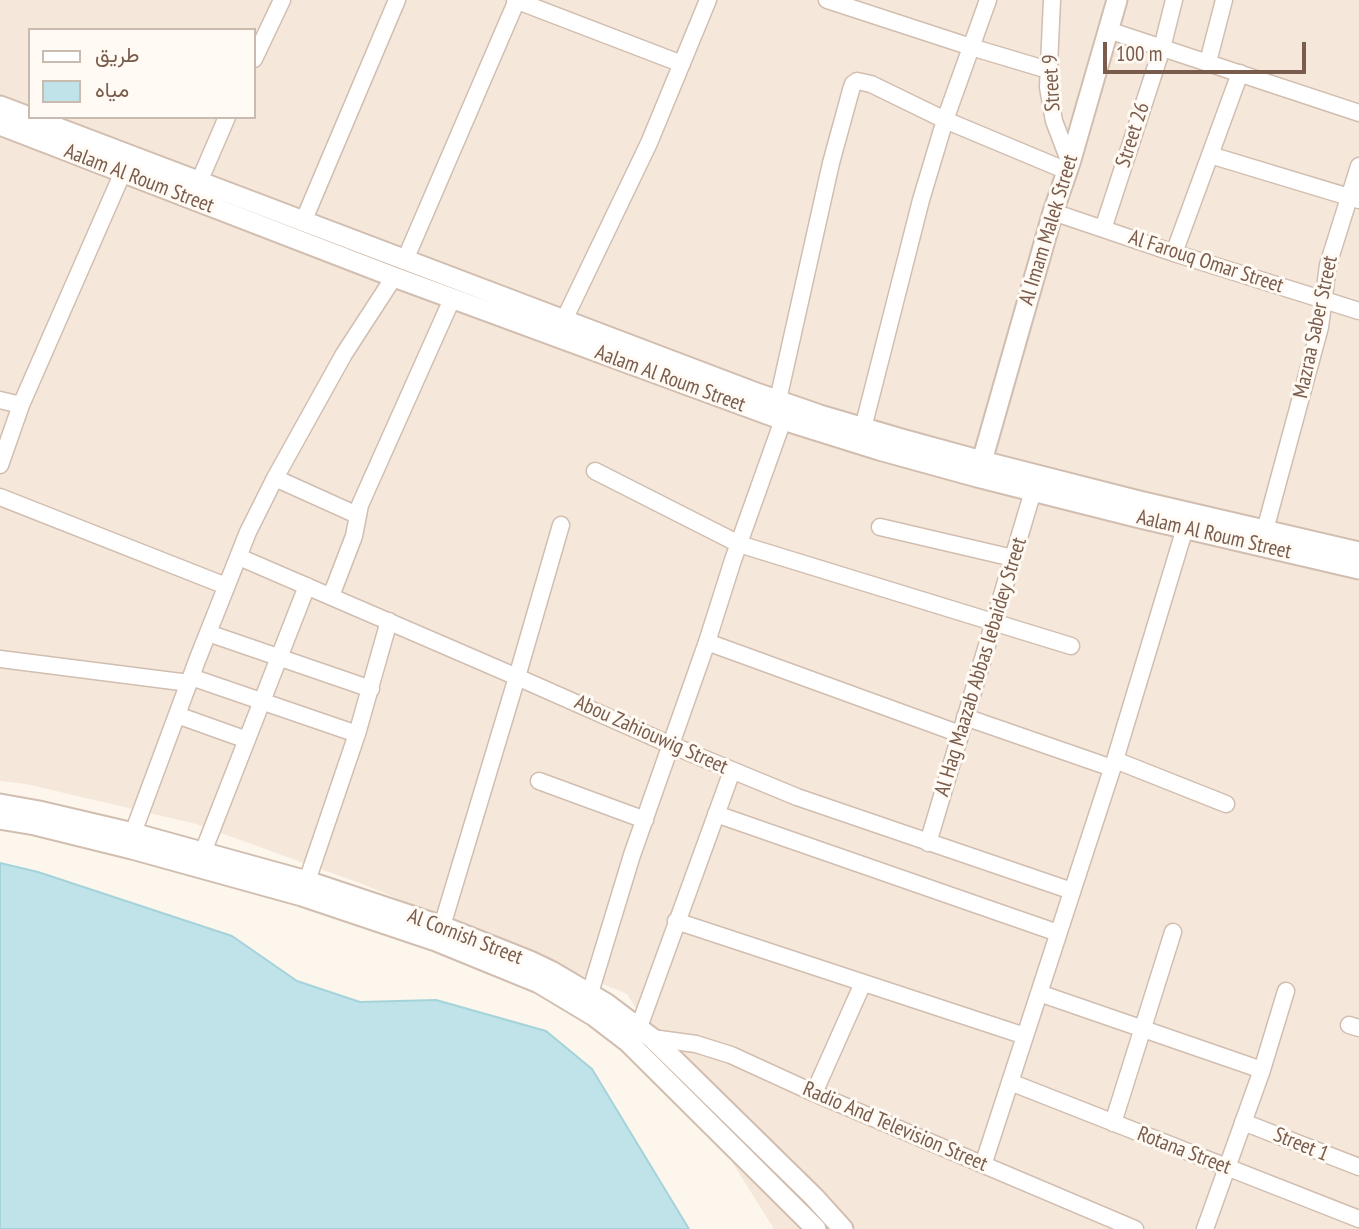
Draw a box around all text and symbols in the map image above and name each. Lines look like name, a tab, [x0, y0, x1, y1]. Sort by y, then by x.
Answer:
legend	[28, 28, 256, 119]
scale bar	[1107, 28, 1310, 72]
text: 100 m	[1116, 40, 1162, 67]
text: طريق	[95, 41, 140, 68]
street label: Street 9	[1038, 54, 1066, 112]
text: مياه	[95, 76, 129, 103]
street label: Street 26	[1111, 99, 1155, 171]
street label: Aalam Al Roum Street	[61, 139, 217, 219]
street label: Al Imam Malek Street	[1014, 152, 1084, 308]
street label: Al Farouq Omar Street	[1126, 225, 1286, 299]
street label: Mazraa Saber Street	[1289, 253, 1343, 401]
street label: Aalam Al Roum Street	[591, 340, 749, 418]
street label: Aalam Al Roum Street	[1134, 505, 1294, 565]
street label: Al Hag Maazab Abbas lebaidey Street	[930, 535, 1032, 799]
street label: Abou Zahiouwig Street	[571, 690, 731, 780]
street label: Al Cornish Street	[404, 904, 526, 970]
street label: Radio And Television Street	[799, 1077, 991, 1177]
street label: Rotana Street	[1134, 1122, 1234, 1180]
street label: Street 1	[1270, 1123, 1332, 1167]

